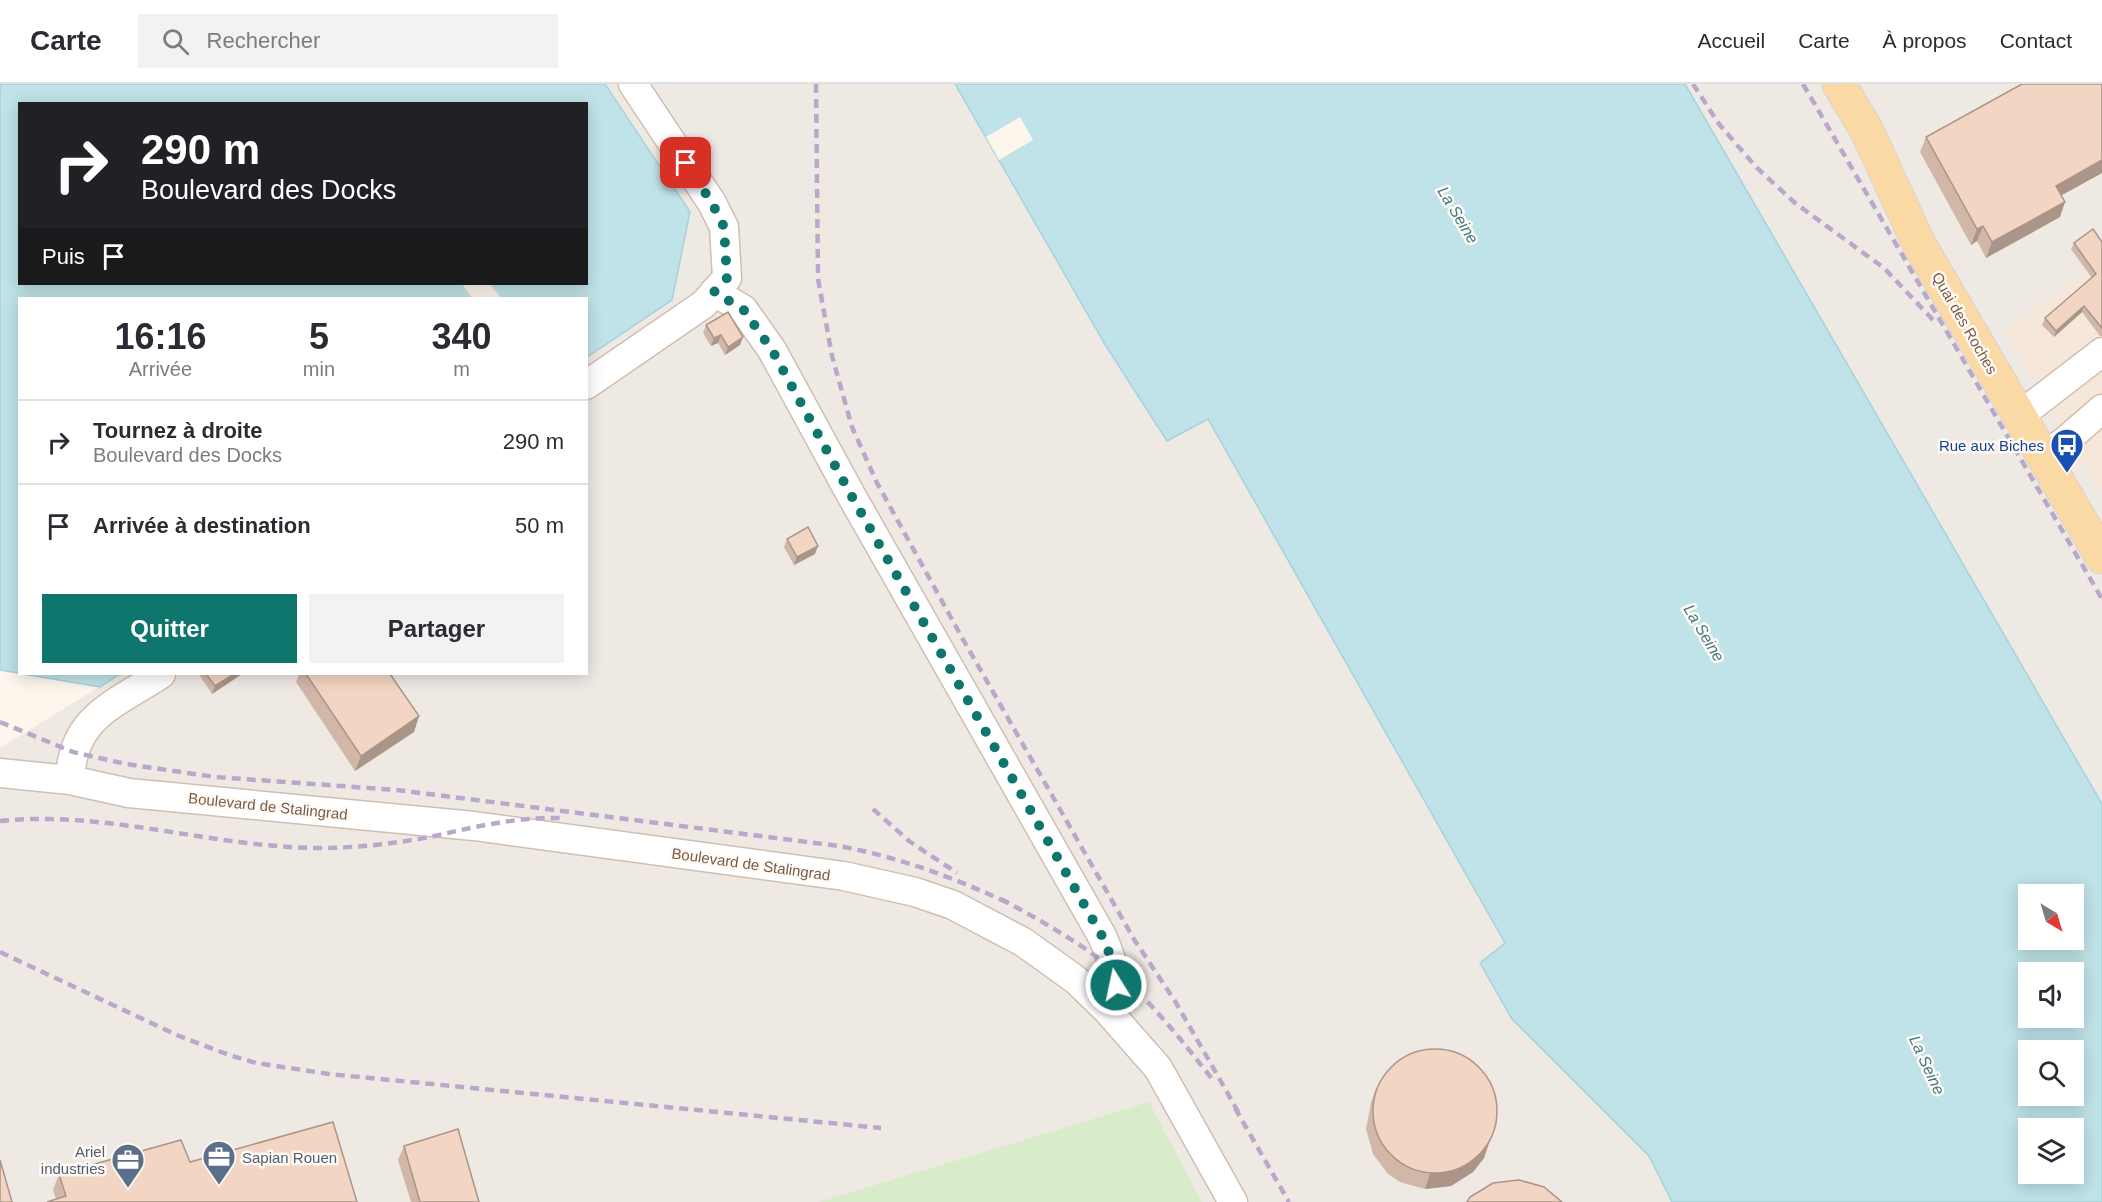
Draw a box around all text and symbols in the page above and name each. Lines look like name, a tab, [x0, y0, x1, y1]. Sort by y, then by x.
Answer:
search box	[138, 14, 558, 68]
text: Carte	[30, 25, 102, 56]
icon: search	[159, 25, 192, 58]
text: Rechercher	[207, 28, 320, 53]
text: Accueil	[1698, 29, 1765, 52]
text: Carte	[1798, 29, 1850, 52]
text: À propos	[1883, 29, 1967, 52]
text: Contact	[2000, 29, 2072, 52]
icon: right	[42, 126, 120, 204]
text: 290 m	[141, 126, 260, 173]
pin	[660, 137, 711, 188]
icon: arrive	[669, 146, 702, 179]
text: Boulevard des Docks	[141, 175, 396, 205]
water label: La Seine	[1434, 184, 1482, 247]
icon: arrive	[97, 240, 130, 273]
text: Puis	[42, 244, 85, 269]
street label: Quai des Roches	[1929, 269, 2001, 377]
text: 16:16	[114, 316, 206, 357]
text: 5	[309, 316, 329, 357]
text: 340	[431, 316, 492, 357]
text: Arrivée	[129, 358, 192, 380]
text: min	[303, 358, 335, 380]
text: m	[453, 358, 470, 380]
text: Tournez à droite	[93, 418, 263, 443]
icon: right	[42, 426, 75, 459]
bus stop icon: Rue aux Biches	[2049, 427, 2085, 474]
text: 290 m	[503, 429, 564, 454]
place label: Rue aux Biches	[1939, 437, 2044, 454]
text: Boulevard des Docks	[93, 444, 282, 466]
icon: arrive	[42, 510, 75, 543]
text: Arrivée à destination	[93, 513, 311, 538]
text: 50 m	[515, 513, 564, 538]
button: Quitter	[42, 594, 297, 663]
button: Partager	[309, 594, 564, 663]
water label: La Seine	[1680, 602, 1728, 665]
street label: Boulevard de Stalingrad	[187, 789, 349, 823]
street label: Boulevard de Stalingrad	[671, 844, 831, 884]
north arrow	[2018, 884, 2084, 950]
map controls	[2018, 884, 2084, 1184]
position arrow	[1084, 953, 1148, 1017]
button: sound	[2018, 962, 2084, 1028]
water label: La Seine	[1906, 1033, 1948, 1097]
button: search	[2018, 1040, 2084, 1106]
button: layers	[2018, 1118, 2084, 1184]
office icon: Sapian Rouen	[201, 1139, 237, 1186]
office icon: Ariel industries	[110, 1142, 146, 1189]
place label: Ariel industries	[41, 1143, 105, 1177]
place label: Sapian Rouen	[242, 1149, 337, 1166]

